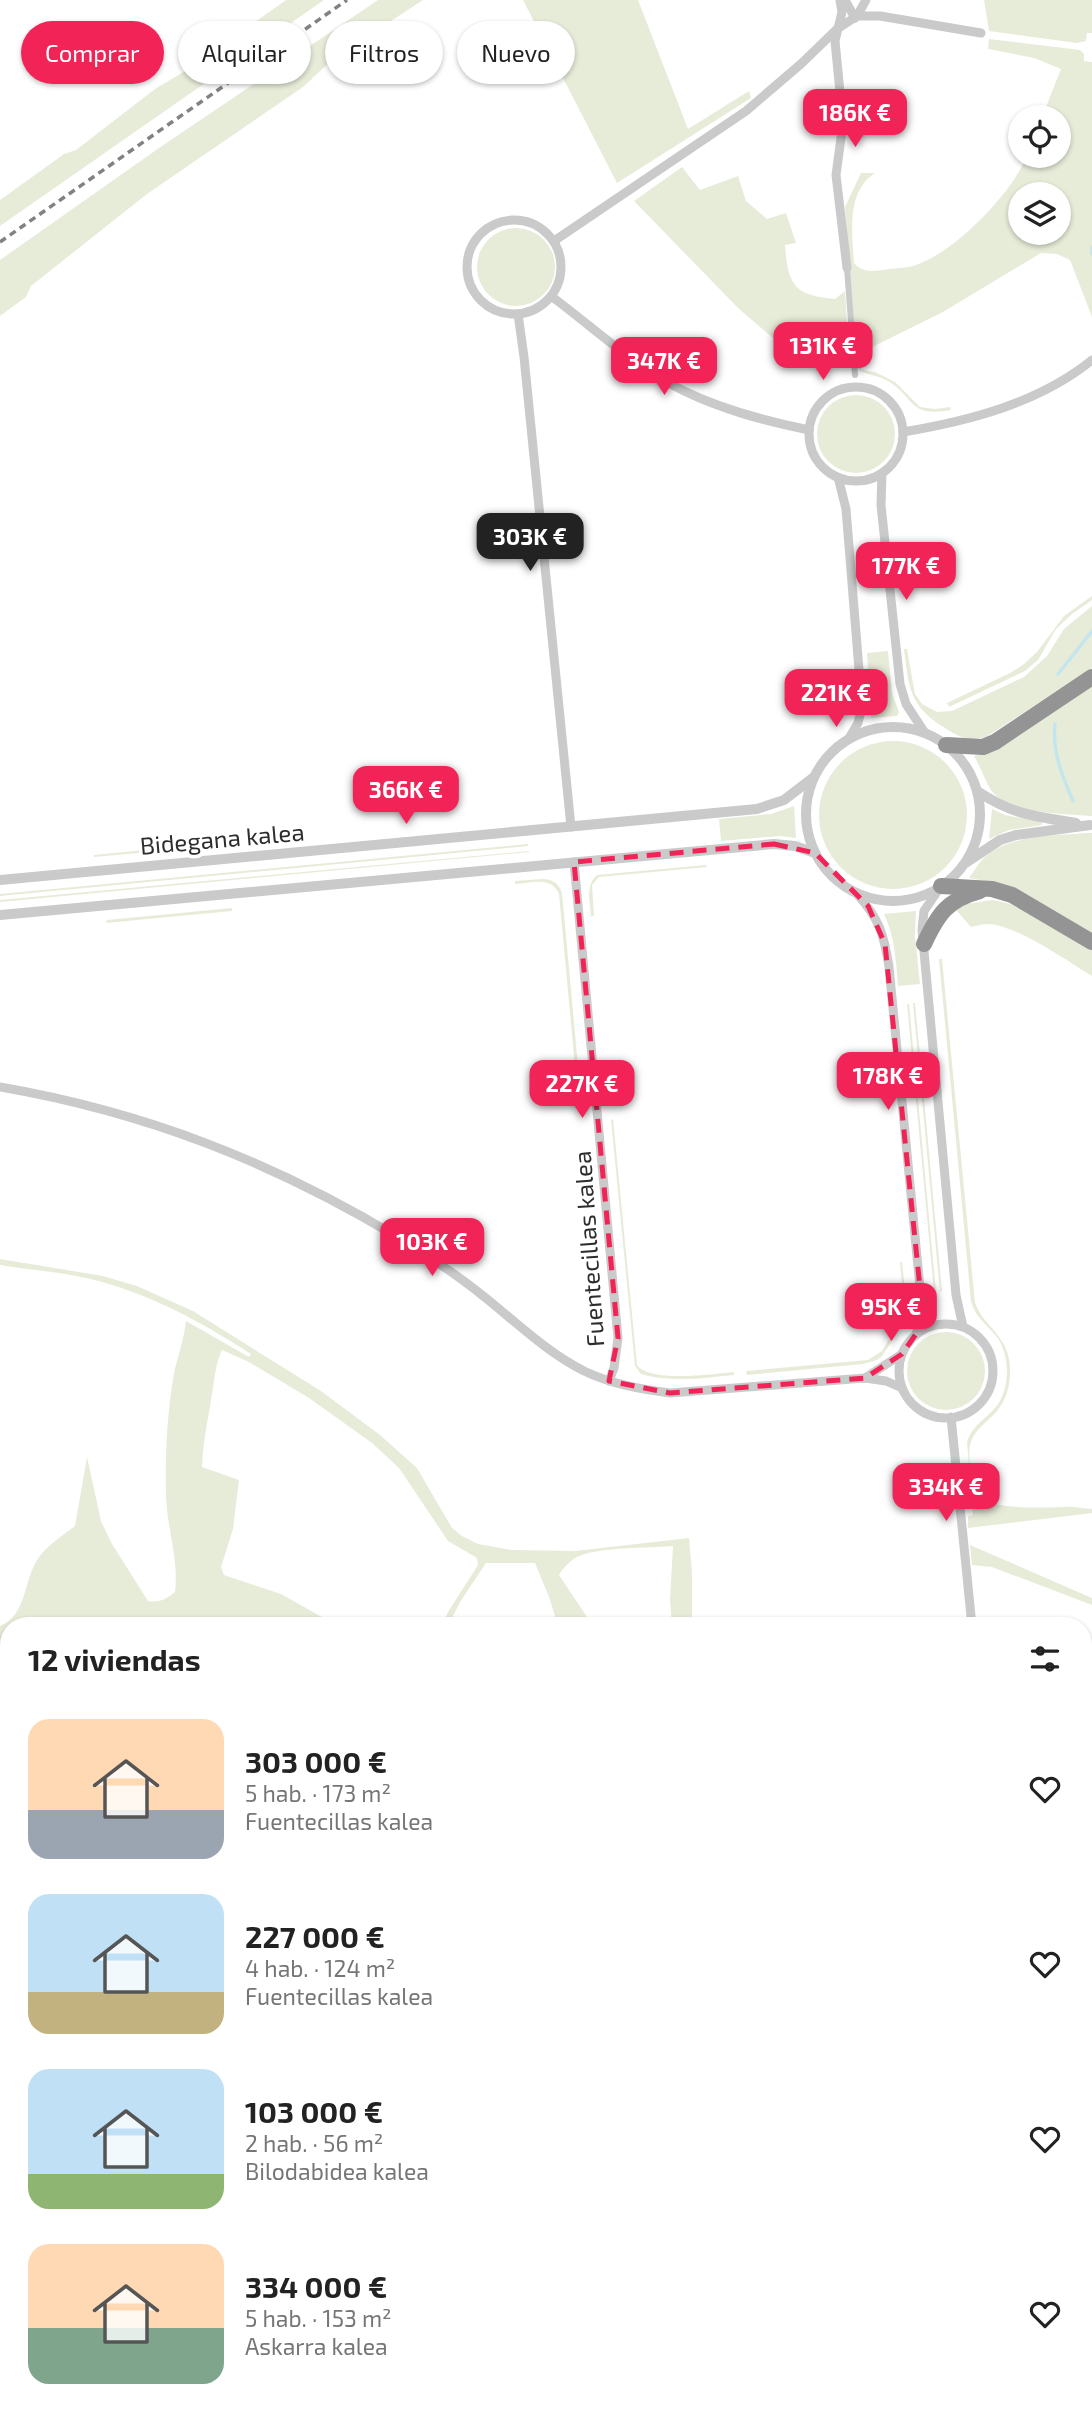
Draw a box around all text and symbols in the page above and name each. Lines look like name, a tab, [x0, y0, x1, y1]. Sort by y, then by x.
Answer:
chip: Comprar	[21, 21, 164, 84]
chip: Alquilar	[178, 21, 311, 84]
chip: Filtros	[325, 21, 443, 84]
chip: Nuevo	[457, 21, 575, 84]
pin: 186K €	[798, 90, 912, 149]
text: 186K €	[819, 98, 891, 126]
map controls	[1008, 105, 1071, 245]
button: locate	[1008, 105, 1071, 168]
button: layers	[1008, 182, 1071, 245]
pin: 131K €	[766, 322, 880, 382]
text: 131K €	[790, 331, 857, 359]
pin: 347K €	[607, 338, 721, 397]
text: 347K €	[627, 346, 701, 374]
pin: 303K €	[473, 514, 587, 573]
text: 303K €	[493, 522, 567, 550]
pin: 177K €	[849, 542, 963, 602]
text: 177K €	[872, 551, 940, 579]
pin: 221K €	[779, 670, 893, 729]
text: 221K €	[801, 678, 871, 706]
pin: 366K €	[349, 766, 463, 826]
text: 366K €	[369, 775, 443, 803]
street label: Bidegana kalea	[139, 816, 305, 860]
pin: 178K €	[831, 1052, 945, 1112]
pin: 227K €	[525, 1060, 639, 1120]
text: 178K €	[853, 1061, 923, 1089]
text: 227K €	[546, 1069, 618, 1097]
street label: Fuentecillas kalea	[567, 1150, 609, 1348]
pin: 103K €	[375, 1218, 489, 1278]
text: 103K €	[396, 1227, 468, 1255]
pin: 95K €	[842, 1284, 940, 1343]
text: 95K €	[861, 1292, 921, 1320]
pin: 334K €	[889, 1464, 1003, 1523]
text: 334K €	[909, 1472, 983, 1500]
icon: filters	[1026, 1640, 1064, 1678]
text: 12 viviendas	[28, 1641, 201, 1677]
text: 303 000 €	[245, 1743, 387, 1779]
icon: home	[84, 1747, 168, 1831]
icon: heart	[1026, 1770, 1064, 1808]
text: 5 hab. · 173 m²	[245, 1779, 391, 1807]
text: Fuentecillas kalea	[245, 1807, 433, 1835]
text: 227 000 €	[245, 1918, 385, 1954]
icon: home	[84, 1922, 168, 2006]
icon: heart	[1026, 1945, 1064, 1983]
text: 4 hab. · 124 m²	[245, 1954, 395, 1982]
text: Fuentecillas kalea	[245, 1982, 433, 2010]
text: 103 000 €	[245, 2093, 383, 2129]
icon: home	[84, 2097, 168, 2181]
icon: heart	[1026, 2120, 1064, 2158]
text: 2 hab. · 56 m²	[245, 2129, 383, 2157]
text: Bilodabidea kalea	[245, 2157, 429, 2185]
text: 334 000 €	[245, 2268, 387, 2304]
icon: home	[84, 2272, 168, 2356]
icon: heart	[1026, 2295, 1064, 2333]
text: 5 hab. · 153 m²	[245, 2304, 392, 2332]
text: Askarra kalea	[245, 2332, 388, 2360]

